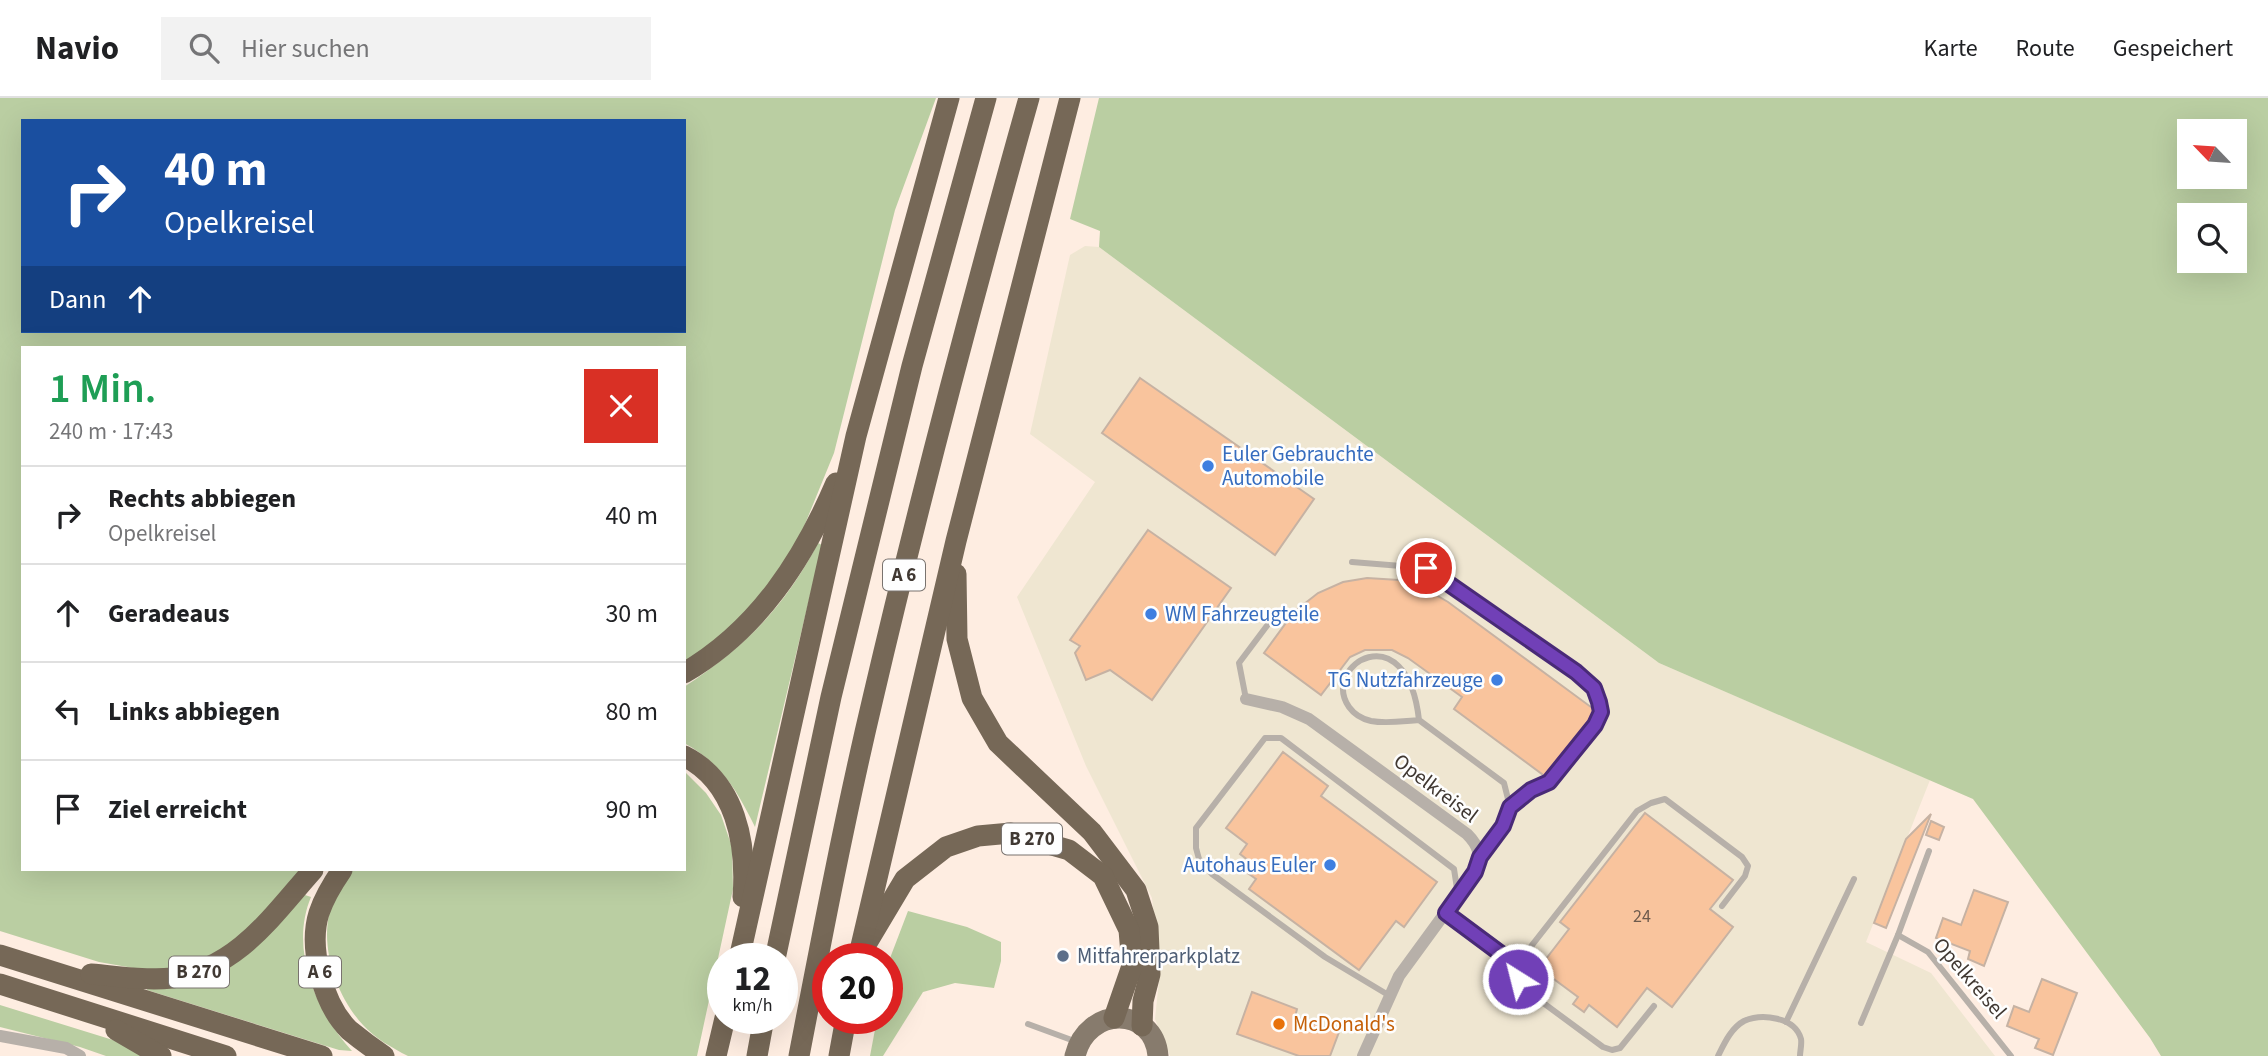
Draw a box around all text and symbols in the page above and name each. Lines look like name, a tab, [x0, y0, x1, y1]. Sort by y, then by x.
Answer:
search box	[161, 17, 651, 80]
text: Navio	[35, 25, 119, 72]
icon: search	[185, 29, 223, 67]
text: Hier suchen	[241, 30, 370, 67]
text: Karte	[1924, 31, 1978, 66]
text: Route	[2016, 31, 2075, 66]
text: Gespeichert	[2113, 31, 2233, 66]
north arrow	[2177, 119, 2247, 189]
map controls	[2177, 119, 2247, 273]
text: 40 m	[164, 135, 268, 205]
icon: right	[49, 147, 140, 238]
text: Opelkreisel	[164, 200, 315, 246]
button: search	[2177, 203, 2247, 273]
icon: ahead	[121, 280, 159, 318]
text: Dann	[49, 281, 107, 318]
text: 1 Min.	[49, 359, 156, 419]
button: close	[584, 369, 658, 443]
text: 240 m · 17:43	[49, 415, 173, 448]
place label: Euler Gebrauchte Automobile	[1222, 439, 1374, 493]
marker: Euler Gebrauchte Automobile	[1200, 458, 1216, 474]
text: Rechts abbiegen	[108, 480, 296, 517]
icon: right	[49, 496, 87, 534]
text: 40 m	[605, 497, 658, 534]
text: Opelkreisel	[108, 517, 216, 550]
pin	[1396, 538, 1456, 598]
icon: arrive	[1407, 549, 1445, 587]
road number: A 6	[883, 560, 925, 590]
icon: ahead	[49, 594, 87, 632]
text: Geradeaus	[108, 595, 229, 632]
text: 30 m	[605, 595, 658, 632]
place label: WM Fahrzeugteile	[1165, 599, 1319, 629]
marker: WM Fahrzeugteile	[1143, 606, 1159, 622]
place label: TG Nutzfahrzeuge	[1328, 665, 1483, 695]
marker: TG Nutzfahrzeuge	[1489, 672, 1505, 688]
icon: left	[49, 692, 87, 730]
text: Links abbiegen	[108, 693, 280, 730]
text: 80 m	[605, 693, 658, 730]
street label: Opelkreisel	[1387, 746, 1485, 830]
icon: arrive	[49, 790, 87, 828]
text: Ziel erreicht	[108, 791, 247, 828]
text: 90 m	[605, 791, 658, 828]
road number: B 270	[1002, 824, 1062, 854]
place label: Autohaus Euler	[1183, 850, 1317, 880]
marker: Autohaus Euler	[1322, 857, 1338, 873]
house number: 24	[1633, 904, 1651, 929]
street label: Opelkreisel	[1926, 931, 2014, 1025]
place label: Mitfahrerparkplatz	[1077, 941, 1240, 971]
position arrow	[1481, 942, 1555, 1016]
speed limit sign: 20	[812, 943, 903, 1034]
marker: Mitfahrerparkplatz	[1055, 948, 1071, 964]
text: 12	[734, 954, 771, 1004]
road number: B 270	[169, 957, 229, 988]
road number: A 6	[299, 957, 341, 988]
text: km/h	[733, 993, 772, 1018]
place label: McDonald's	[1293, 1009, 1395, 1039]
marker: McDonald's	[1271, 1016, 1287, 1032]

